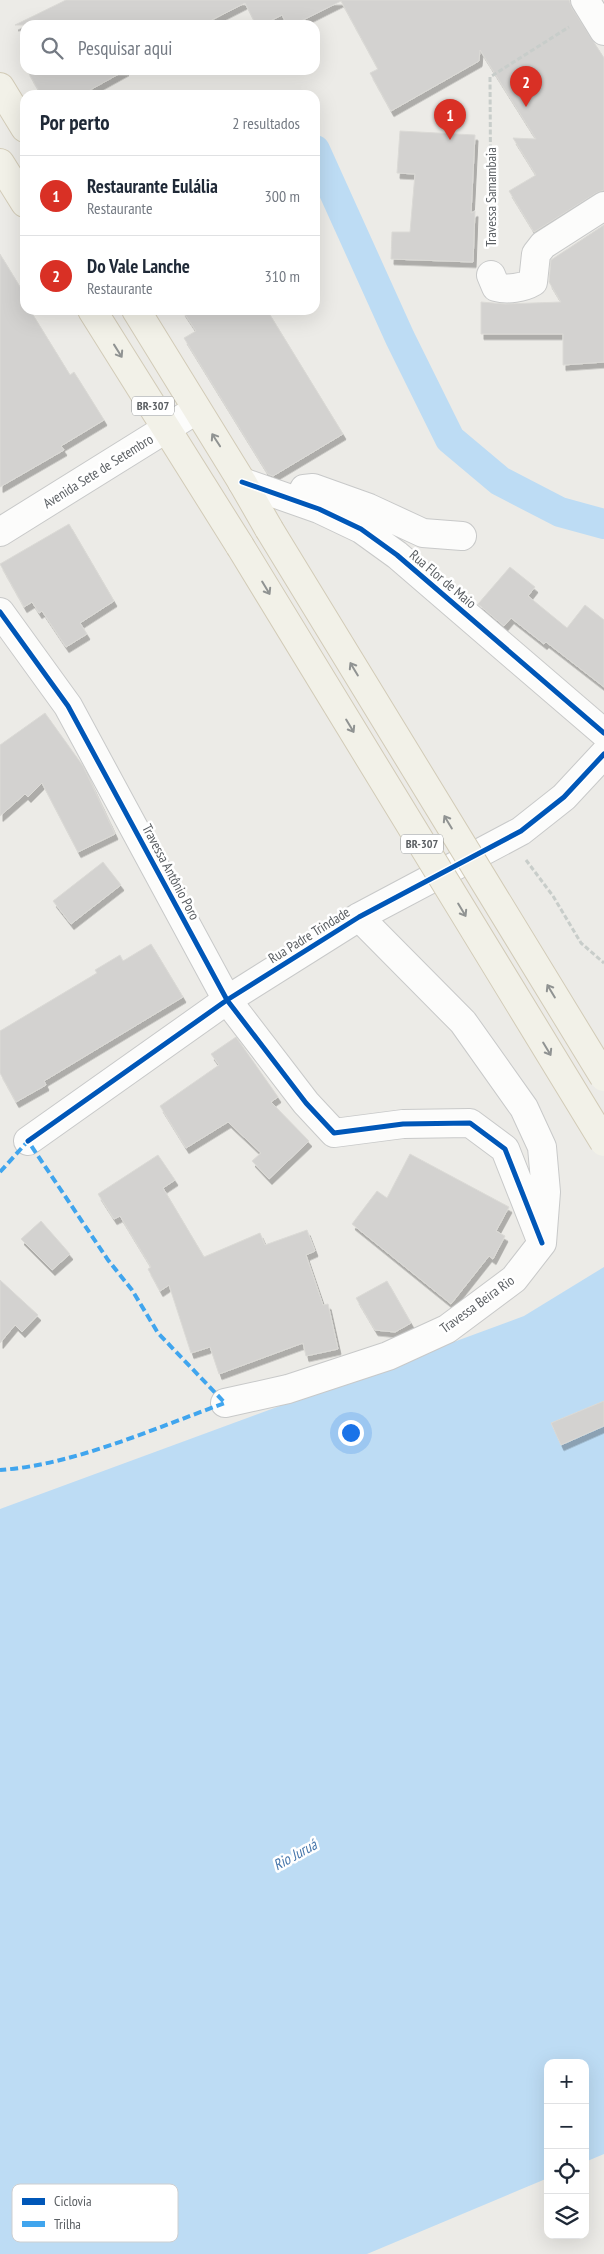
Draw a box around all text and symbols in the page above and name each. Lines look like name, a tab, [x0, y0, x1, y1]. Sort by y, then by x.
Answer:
search box	[20, 20, 320, 75]
icon: search	[38, 34, 66, 62]
text: Pesquisar aqui	[78, 36, 172, 60]
pin: 2	[510, 66, 542, 107]
pin: 1	[434, 99, 466, 140]
text: Por perto	[40, 109, 110, 136]
text: 2 resultados	[232, 113, 300, 133]
street label: Travessa Samambaia	[482, 147, 500, 247]
text: Restaurante Eulália	[87, 174, 218, 198]
text: 1	[52, 186, 60, 206]
text: 300 m	[265, 186, 300, 206]
text: Restaurante	[87, 198, 153, 218]
text: Do Vale Lanche	[87, 254, 190, 278]
text: 2	[52, 266, 60, 286]
text: 310 m	[265, 266, 300, 286]
text: Restaurante	[87, 278, 153, 298]
one-way arrow	[114, 344, 124, 358]
road number: BR-307	[132, 396, 174, 416]
street label: Avenida Sete de Setembro	[40, 430, 156, 512]
one-way arrow	[211, 434, 221, 448]
street label: Rua Flor de Maio	[406, 546, 480, 612]
one-way arrow	[261, 580, 271, 594]
one-way arrow	[349, 662, 359, 676]
one-way arrow	[346, 719, 356, 733]
one-way arrow	[443, 816, 453, 830]
street label: Travessa Antônio Poro	[138, 821, 204, 923]
road number: BR-307	[401, 834, 443, 854]
street label: Rua Padre Trindade	[265, 903, 353, 967]
one-way arrow	[457, 903, 468, 917]
one-way arrow	[546, 984, 556, 998]
one-way arrow	[542, 1041, 552, 1055]
street label: Travessa Beira Rio	[436, 1271, 518, 1337]
your location	[338, 1420, 364, 1446]
water label: Rio Juruá	[270, 1834, 321, 1874]
map controls	[544, 2059, 589, 2239]
button: +	[544, 2059, 589, 2104]
button: −	[544, 2104, 589, 2149]
button: locate	[544, 2149, 589, 2194]
legend	[12, 2184, 178, 2242]
text: Ciclovia	[54, 2192, 92, 2210]
button: layers	[544, 2194, 589, 2239]
text: Trilha	[54, 2215, 81, 2233]

